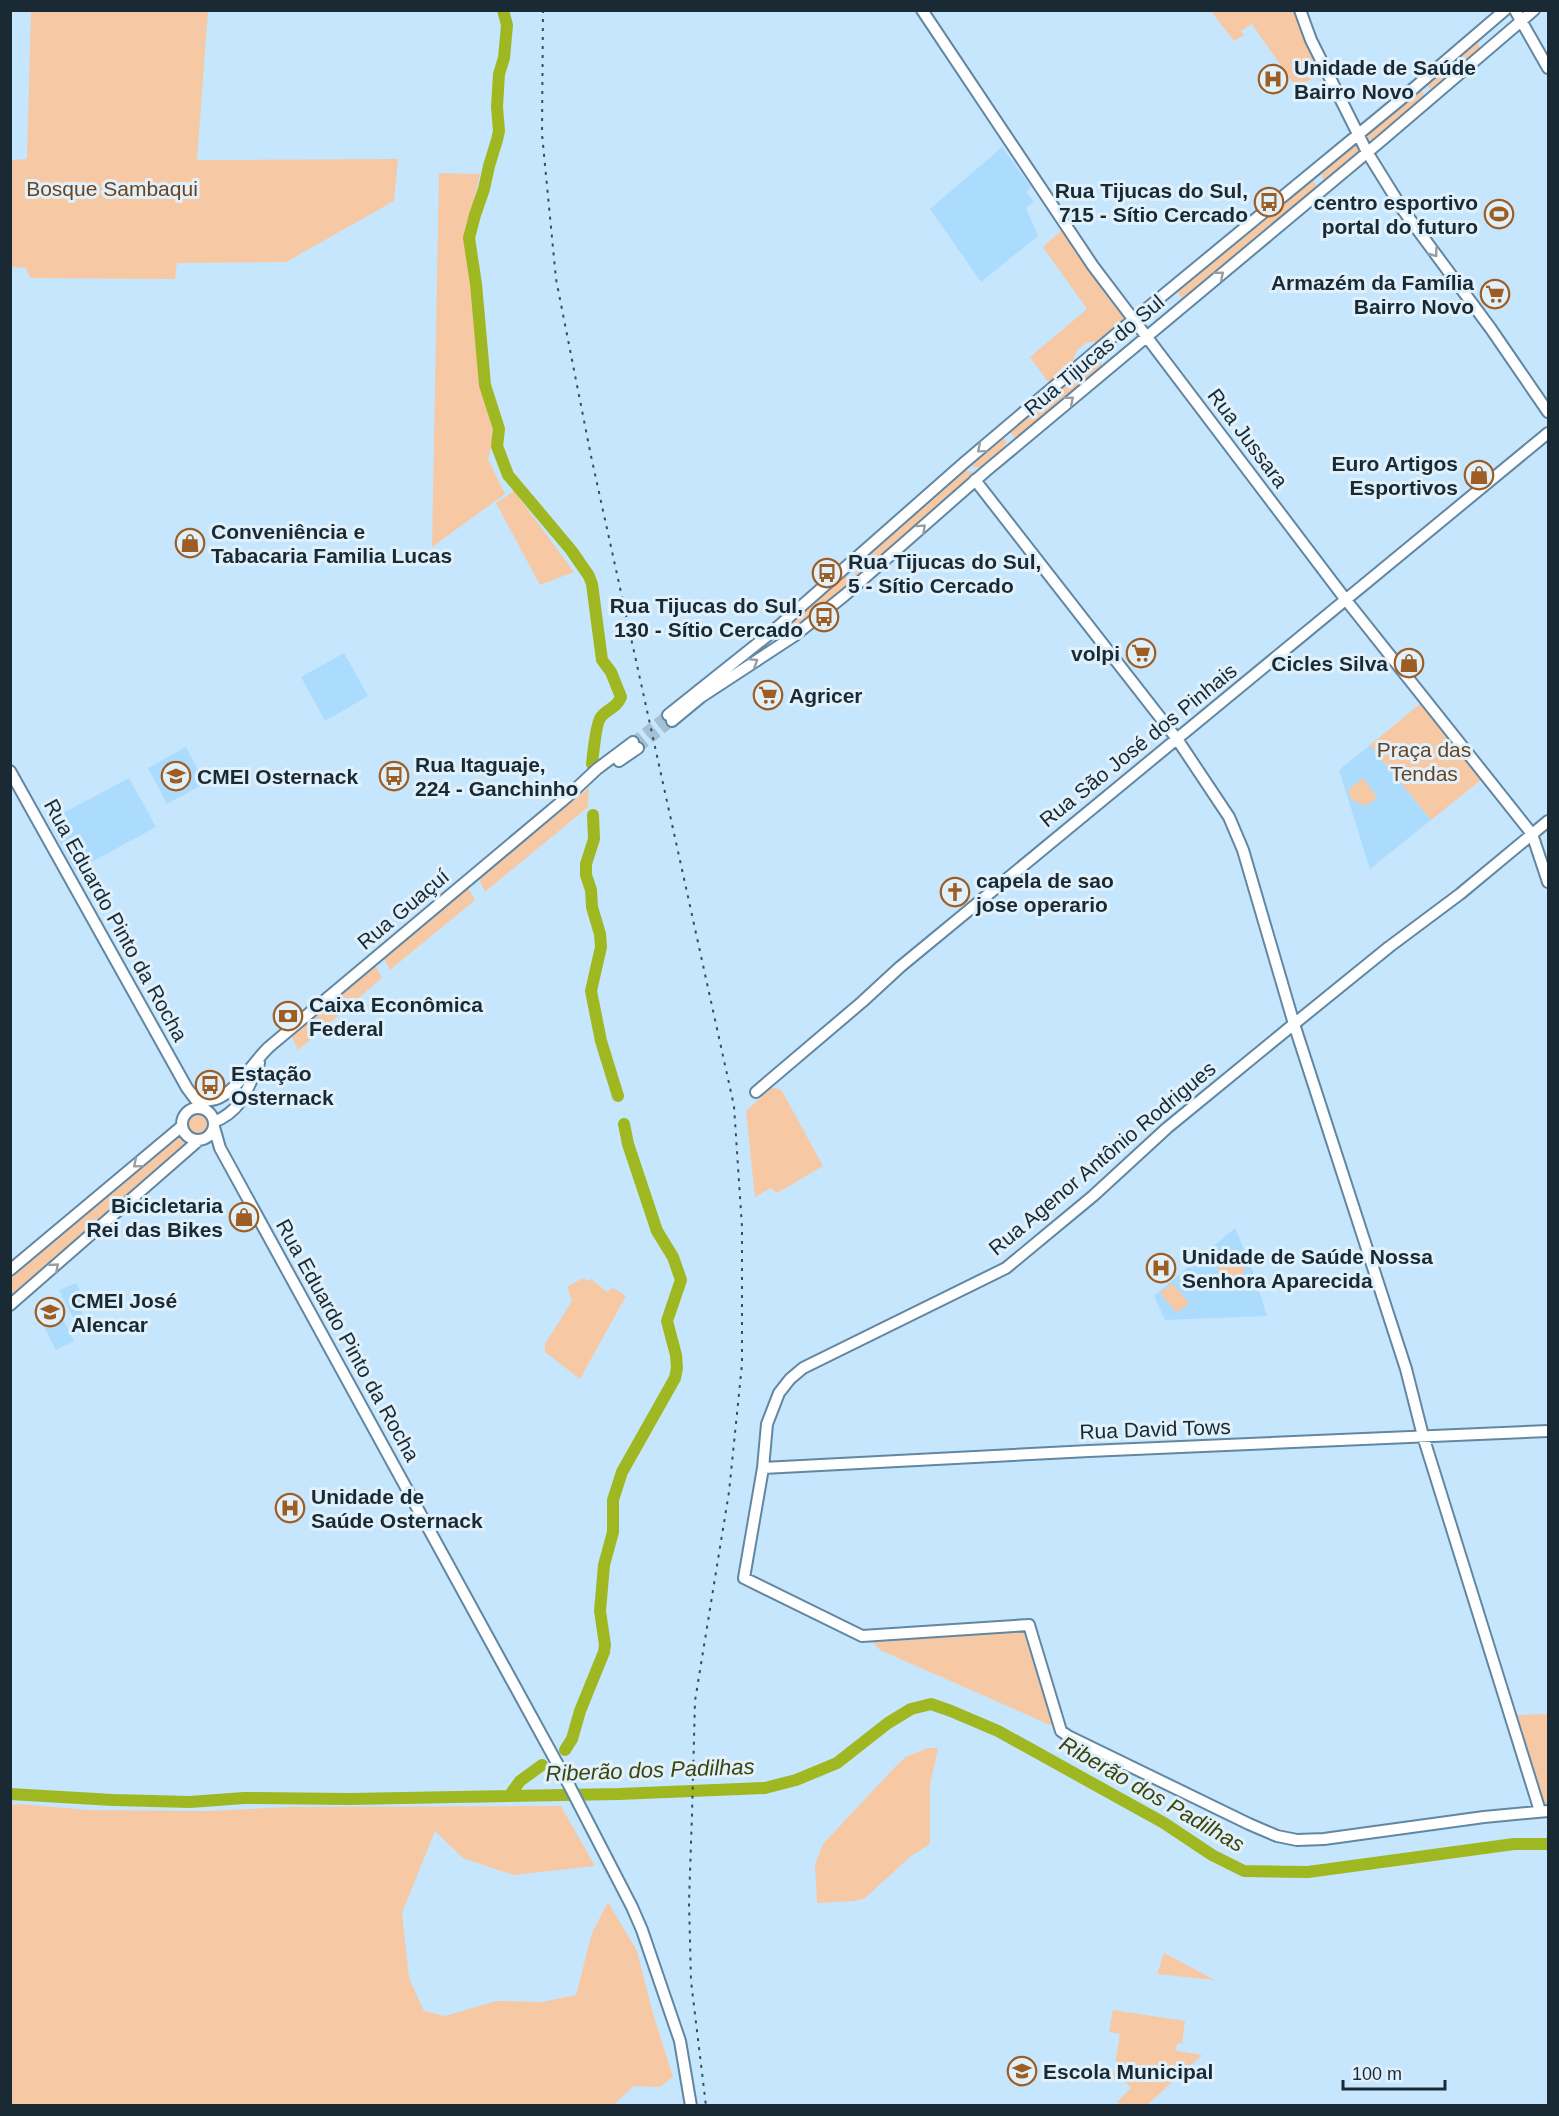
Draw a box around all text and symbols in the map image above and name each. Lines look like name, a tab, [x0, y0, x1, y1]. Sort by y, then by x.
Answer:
place label: Unidade de Saúde Bairro Novo	[1294, 56, 1476, 103]
hospital icon: Unidade de Saúde Bairro Novo	[1257, 63, 1289, 95]
park label: Bosque Sambaqui	[26, 177, 198, 200]
place label: Rua Tijucas do Sul, 715 - Sítio Cercado	[1055, 179, 1248, 226]
bus stop icon: Rua Tijucas do Sul, 715 - Sítio Cercado	[1253, 186, 1285, 218]
place label: centro esportivo portal do futuro	[1313, 191, 1478, 238]
sports icon: centro esportivo portal do futuro	[1483, 198, 1515, 230]
one-way arrow	[1427, 246, 1438, 257]
one-way arrow	[1213, 271, 1224, 282]
place label: Armazém da Família Bairro Novo	[1271, 271, 1474, 318]
supermarket icon: Armazém da Família Bairro Novo	[1479, 278, 1511, 310]
street label: Rua Tijucas do Sul	[1020, 290, 1168, 420]
street label: Rua Jussara	[1203, 384, 1293, 492]
one-way arrow	[1063, 396, 1074, 407]
one-way arrow	[977, 442, 988, 453]
place label: Euro Artigos Esportivos	[1332, 452, 1458, 499]
shop icon: Euro Artigos Esportivos	[1463, 459, 1495, 491]
place label: Conveniência e Tabacaria Familia Lucas	[211, 520, 452, 567]
one-way arrow	[915, 524, 926, 535]
shop icon: Conveniência e Tabacaria Familia Lucas	[174, 527, 206, 559]
place label: Rua Tijucas do Sul, 5 - Sítio Cercado	[848, 550, 1041, 597]
bus stop icon: Rua Tijucas do Sul, 5 - Sítio Cercado	[811, 557, 843, 589]
place label: Rua Tijucas do Sul, 130 - Sítio Cercado	[610, 594, 803, 641]
bus stop icon: Rua Tijucas do Sul, 130 - Sítio Cercado	[808, 601, 840, 633]
supermarket icon: volpi	[1125, 637, 1157, 669]
place label: volpi	[1071, 642, 1120, 665]
shop icon: Cicles Silva	[1393, 647, 1425, 679]
place label: Cicles Silva	[1271, 652, 1388, 675]
one-way arrow	[748, 658, 758, 670]
street label: Rua São José dos Pinhais	[1035, 659, 1241, 831]
supermarket icon: Agricer	[752, 679, 784, 711]
place label: Agricer	[789, 684, 863, 707]
park label: Praça das Tendas	[1377, 738, 1471, 785]
place label: Rua Itaguaje, 224 - Ganchinho	[415, 753, 578, 800]
school or university icon: CMEI Osternack	[160, 760, 192, 792]
bus stop icon: Rua Itaguaje, 224 - Ganchinho	[378, 760, 410, 792]
place label: CMEI Osternack	[197, 765, 358, 788]
street label: Rua Eduardo Pinto da Rocha	[40, 795, 192, 1045]
street label: Rua Guaçuí	[353, 864, 453, 954]
place label: capela de sao jose operario	[975, 869, 1114, 916]
church icon: capela de sao jose operario	[939, 876, 971, 908]
place label: Caixa Econômica Federal	[309, 993, 483, 1040]
bank icon: Caixa Econômica Federal	[272, 1000, 304, 1032]
street label: Rua Agenor Antônio Rodrigues	[984, 1057, 1220, 1259]
place label: Estação Osternack	[231, 1062, 334, 1109]
bus stop icon: Estação Osternack	[194, 1069, 226, 1101]
one-way arrow	[133, 1157, 144, 1168]
place label: Bicicletaria Rei das Bikes	[86, 1194, 223, 1241]
shop icon: Bicicletaria Rei das Bikes	[228, 1201, 260, 1233]
street label: Rua Eduardo Pinto da Rocha	[272, 1215, 424, 1465]
place label: Unidade de Saúde Nossa Senhora Aparecida	[1182, 1245, 1433, 1292]
hospital icon: Unidade de Saúde Nossa Senhora Aparecida	[1145, 1252, 1177, 1284]
one-way arrow	[48, 1263, 58, 1274]
place label: CMEI José Alencar	[71, 1289, 177, 1336]
school or university icon: CMEI José Alencar	[34, 1296, 66, 1328]
street label: Rua David Tows	[1079, 1415, 1231, 1443]
place label: Unidade de Saúde Osternack	[311, 1485, 483, 1532]
hospital icon: Unidade de Saúde Osternack	[274, 1492, 306, 1524]
water label: Riberão dos Padilhas	[1055, 1731, 1249, 1857]
water label: Riberão dos Padilhas	[545, 1754, 755, 1786]
scale bar	[1343, 2053, 1445, 2091]
school or university icon: Escola Municipal	[1006, 2055, 1038, 2087]
place label: Escola Municipal	[1043, 2060, 1213, 2083]
text: 100 m	[1352, 2064, 1402, 2084]

